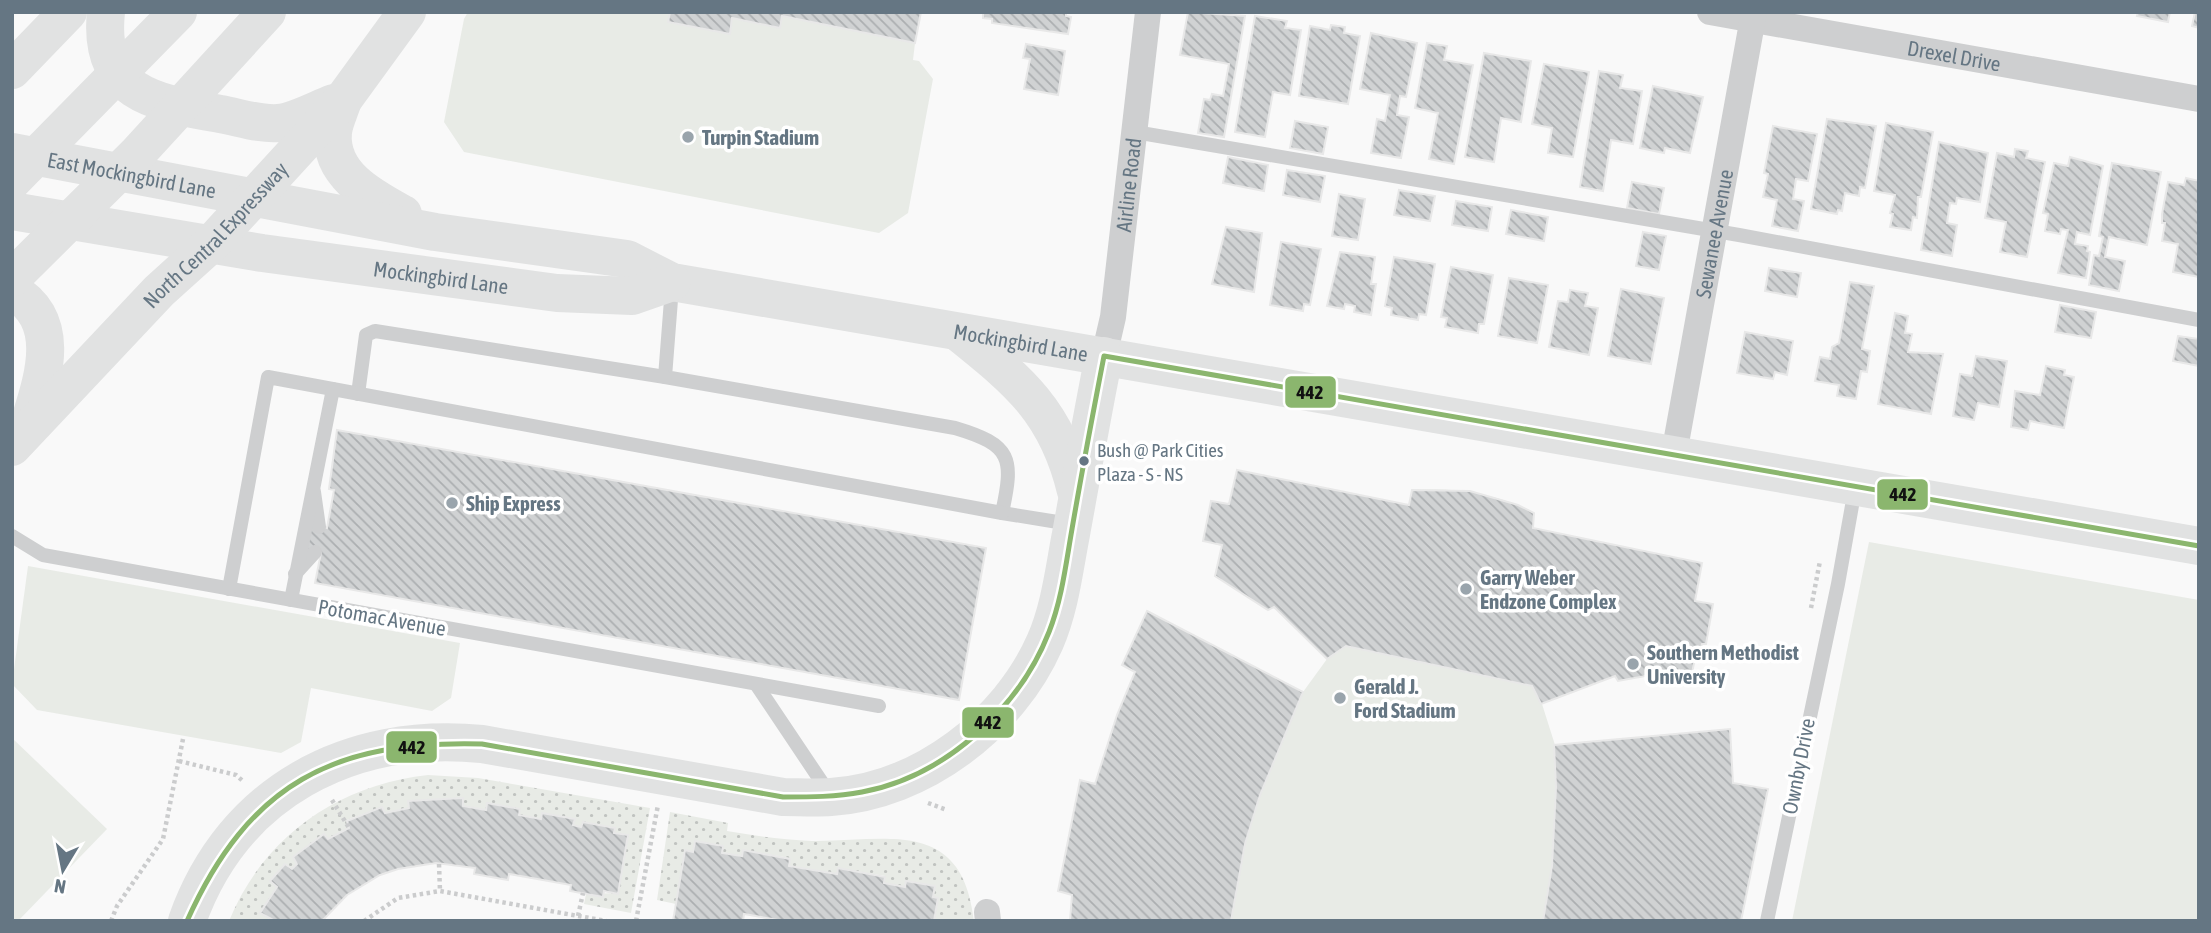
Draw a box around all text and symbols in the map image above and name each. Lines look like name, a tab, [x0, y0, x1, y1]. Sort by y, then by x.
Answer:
street label: Drexel Drive	[1906, 35, 2003, 76]
place label: Turpin Stadium	[702, 125, 819, 149]
marker: Turpin Stadium	[680, 129, 696, 145]
street label: Airline Road	[1111, 137, 1145, 233]
street label: East Mockingbird Lane	[46, 147, 218, 202]
street label: North Central Expressway	[138, 157, 293, 312]
street label: Sewanee Avenue	[1690, 167, 1737, 300]
street label: Mockingbird Lane	[372, 256, 510, 298]
street label: Mockingbird Lane	[952, 319, 1090, 366]
line badge: 442	[1284, 375, 1337, 409]
text: 442	[1296, 381, 1323, 403]
place label: Bush @ Park Cities Plaza - S - NS	[1097, 439, 1224, 485]
marker: Bush @ Park Cities Plaza - S - NS	[1077, 454, 1091, 468]
line badge: 442	[1876, 478, 1929, 511]
text: 442	[1889, 483, 1916, 505]
place label: Ship Express	[466, 491, 561, 515]
marker: Ship Express	[444, 495, 460, 511]
place label: Garry Weber Endzone Complex	[1480, 565, 1617, 613]
marker: Garry Weber Endzone Complex	[1458, 581, 1474, 597]
street label: Potomac Avenue	[316, 594, 448, 640]
place label: Southern Methodist University	[1647, 640, 1799, 688]
marker: Southern Methodist University	[1625, 656, 1641, 672]
place label: Gerald J. Ford Stadium	[1354, 674, 1456, 722]
marker: Gerald J. Ford Stadium	[1332, 690, 1348, 706]
line badge: 442	[961, 706, 1015, 739]
text: 442	[974, 711, 1001, 733]
street label: Ownby Drive	[1777, 716, 1819, 816]
line badge: 442	[385, 730, 438, 764]
text: 442	[398, 736, 425, 758]
north arrow	[28, 835, 98, 905]
text: N	[53, 875, 67, 899]

